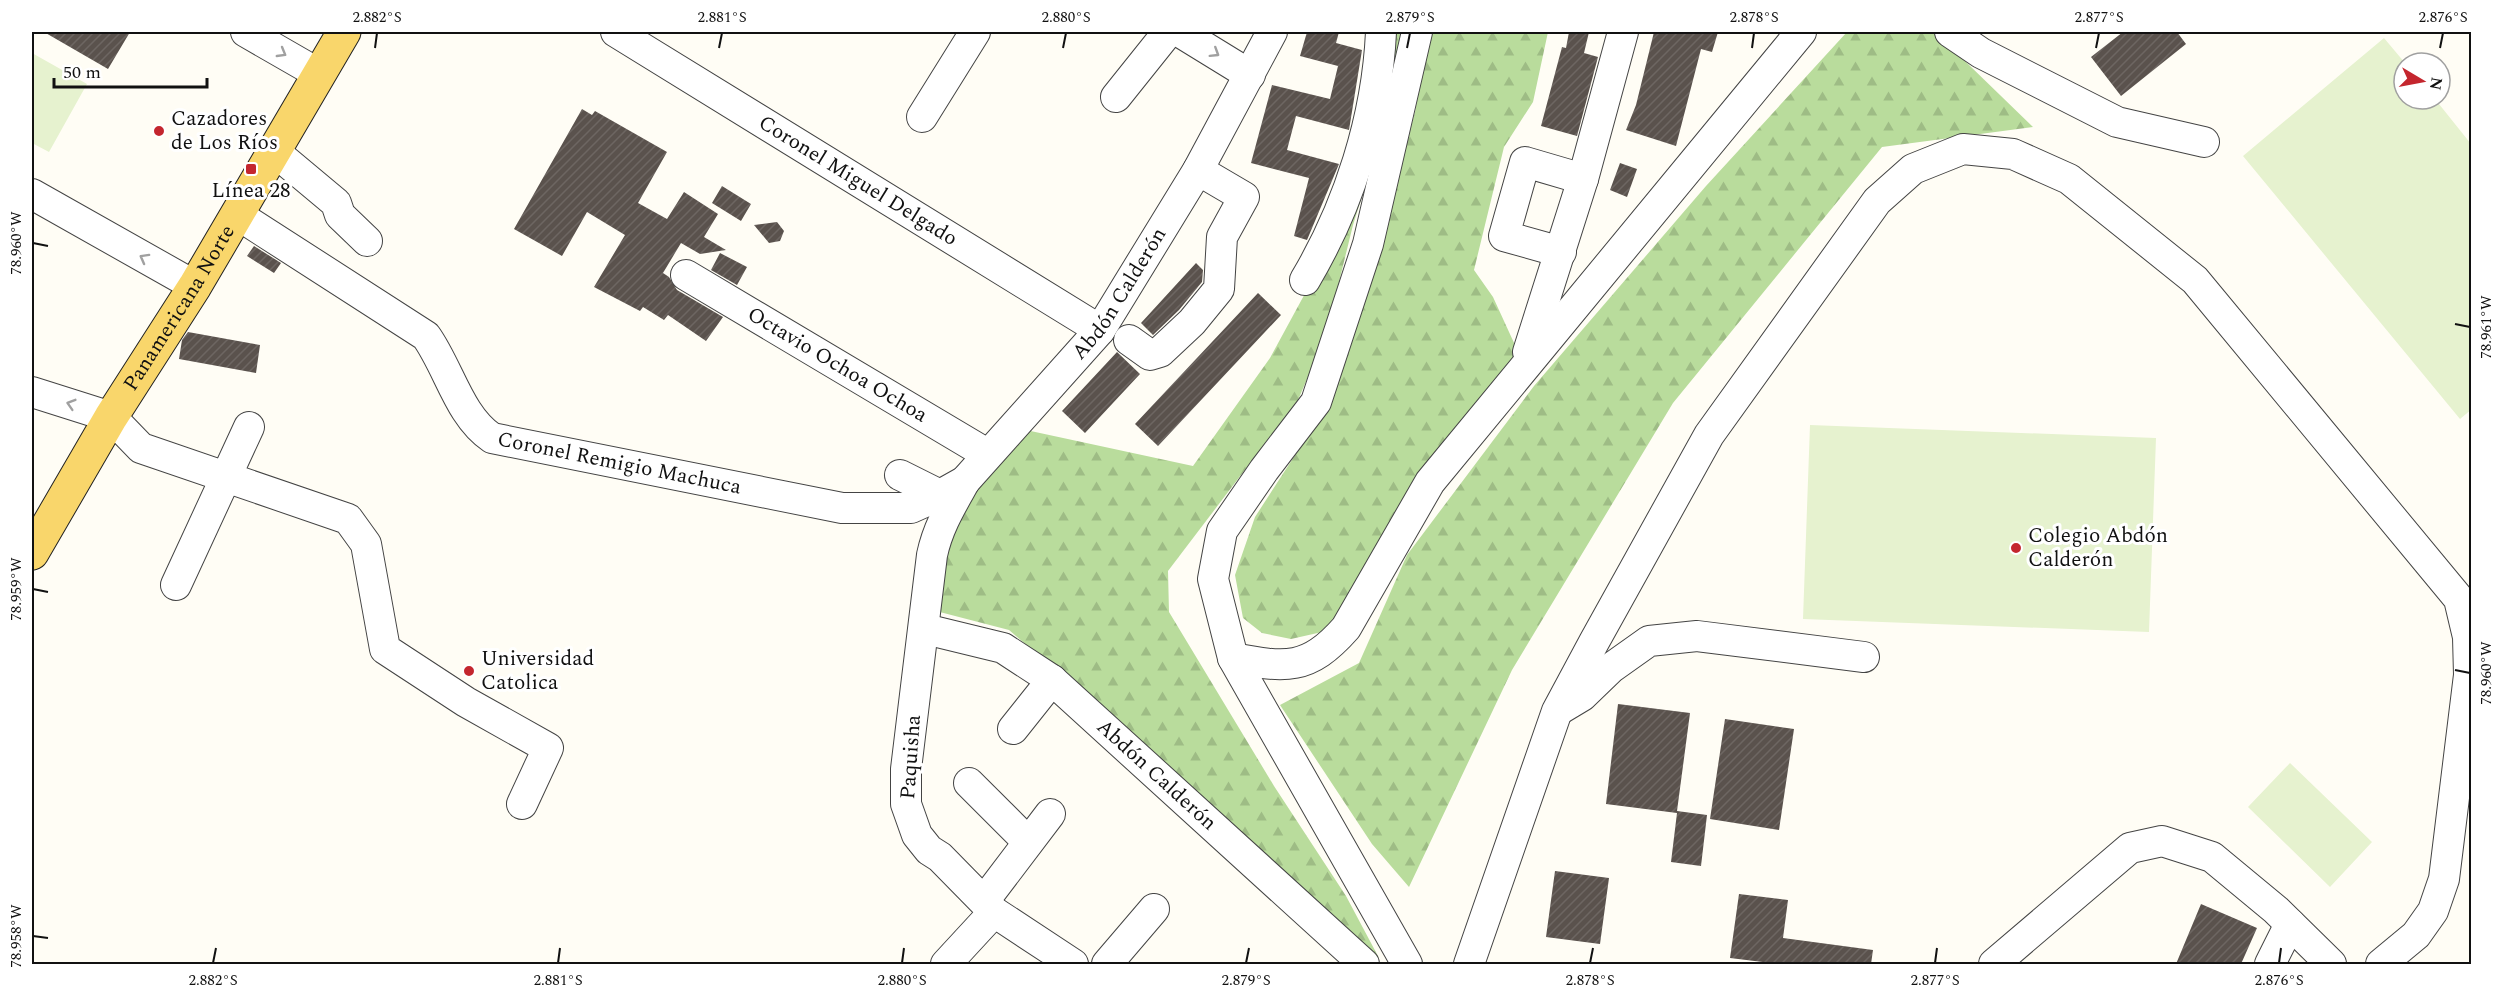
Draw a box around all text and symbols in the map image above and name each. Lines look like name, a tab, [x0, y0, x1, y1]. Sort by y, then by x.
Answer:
text: 2.882°S	[352, 6, 402, 29]
text: 2.881°S	[697, 6, 747, 29]
text: 2.880°S	[1041, 6, 1091, 29]
text: 2.879°S	[1385, 6, 1435, 29]
text: 2.878°S	[1729, 6, 1779, 29]
text: 2.877°S	[2074, 6, 2124, 29]
text: 2.876°S	[2418, 6, 2468, 29]
one-way arrow	[276, 45, 286, 57]
one-way arrow	[1209, 46, 1219, 58]
scale bar	[54, 51, 207, 89]
north arrow	[2392, 51, 2452, 111]
text: 50 m	[63, 59, 101, 86]
text: N	[2423, 75, 2449, 92]
place label: Cazadores de Los Ríos	[171, 103, 278, 159]
street label: Coronel Miguel Delgado	[752, 107, 964, 255]
marker: Cazadores de Los Ríos	[152, 124, 166, 138]
marker: Línea 28	[244, 162, 258, 176]
place label: Línea 28	[212, 175, 290, 207]
text: 78.960°W	[5, 211, 28, 275]
street label: Panamericana Norte	[115, 219, 243, 398]
street label: Abdón Calderón	[1064, 221, 1175, 367]
one-way arrow	[140, 254, 150, 265]
text: 78.961°W	[2475, 295, 2498, 359]
street label: Octavio Ochoa Ochoa	[741, 299, 934, 432]
one-way arrow	[67, 399, 77, 412]
street label: Coronel Remigio Machuca	[494, 423, 745, 504]
place label: Colegio Abdón Calderón	[2028, 520, 2168, 576]
marker: Colegio Abdón Calderón	[2009, 541, 2023, 555]
text: 78.959°W	[5, 557, 28, 621]
text: 78.960°W	[2475, 641, 2498, 705]
place label: Universidad Catolica	[481, 643, 594, 699]
marker: Universidad Catolica	[462, 664, 476, 678]
street label: Abdón Calderón	[1089, 712, 1224, 838]
street label: Paquisha	[892, 713, 930, 800]
text: 78.958°W	[5, 904, 28, 968]
text: 2.882°S	[188, 969, 238, 992]
text: 2.881°S	[533, 969, 583, 992]
text: 2.880°S	[877, 969, 927, 992]
text: 2.879°S	[1221, 969, 1271, 992]
text: 2.878°S	[1565, 969, 1615, 992]
text: 2.877°S	[1910, 969, 1960, 992]
text: 2.876°S	[2254, 969, 2304, 992]

